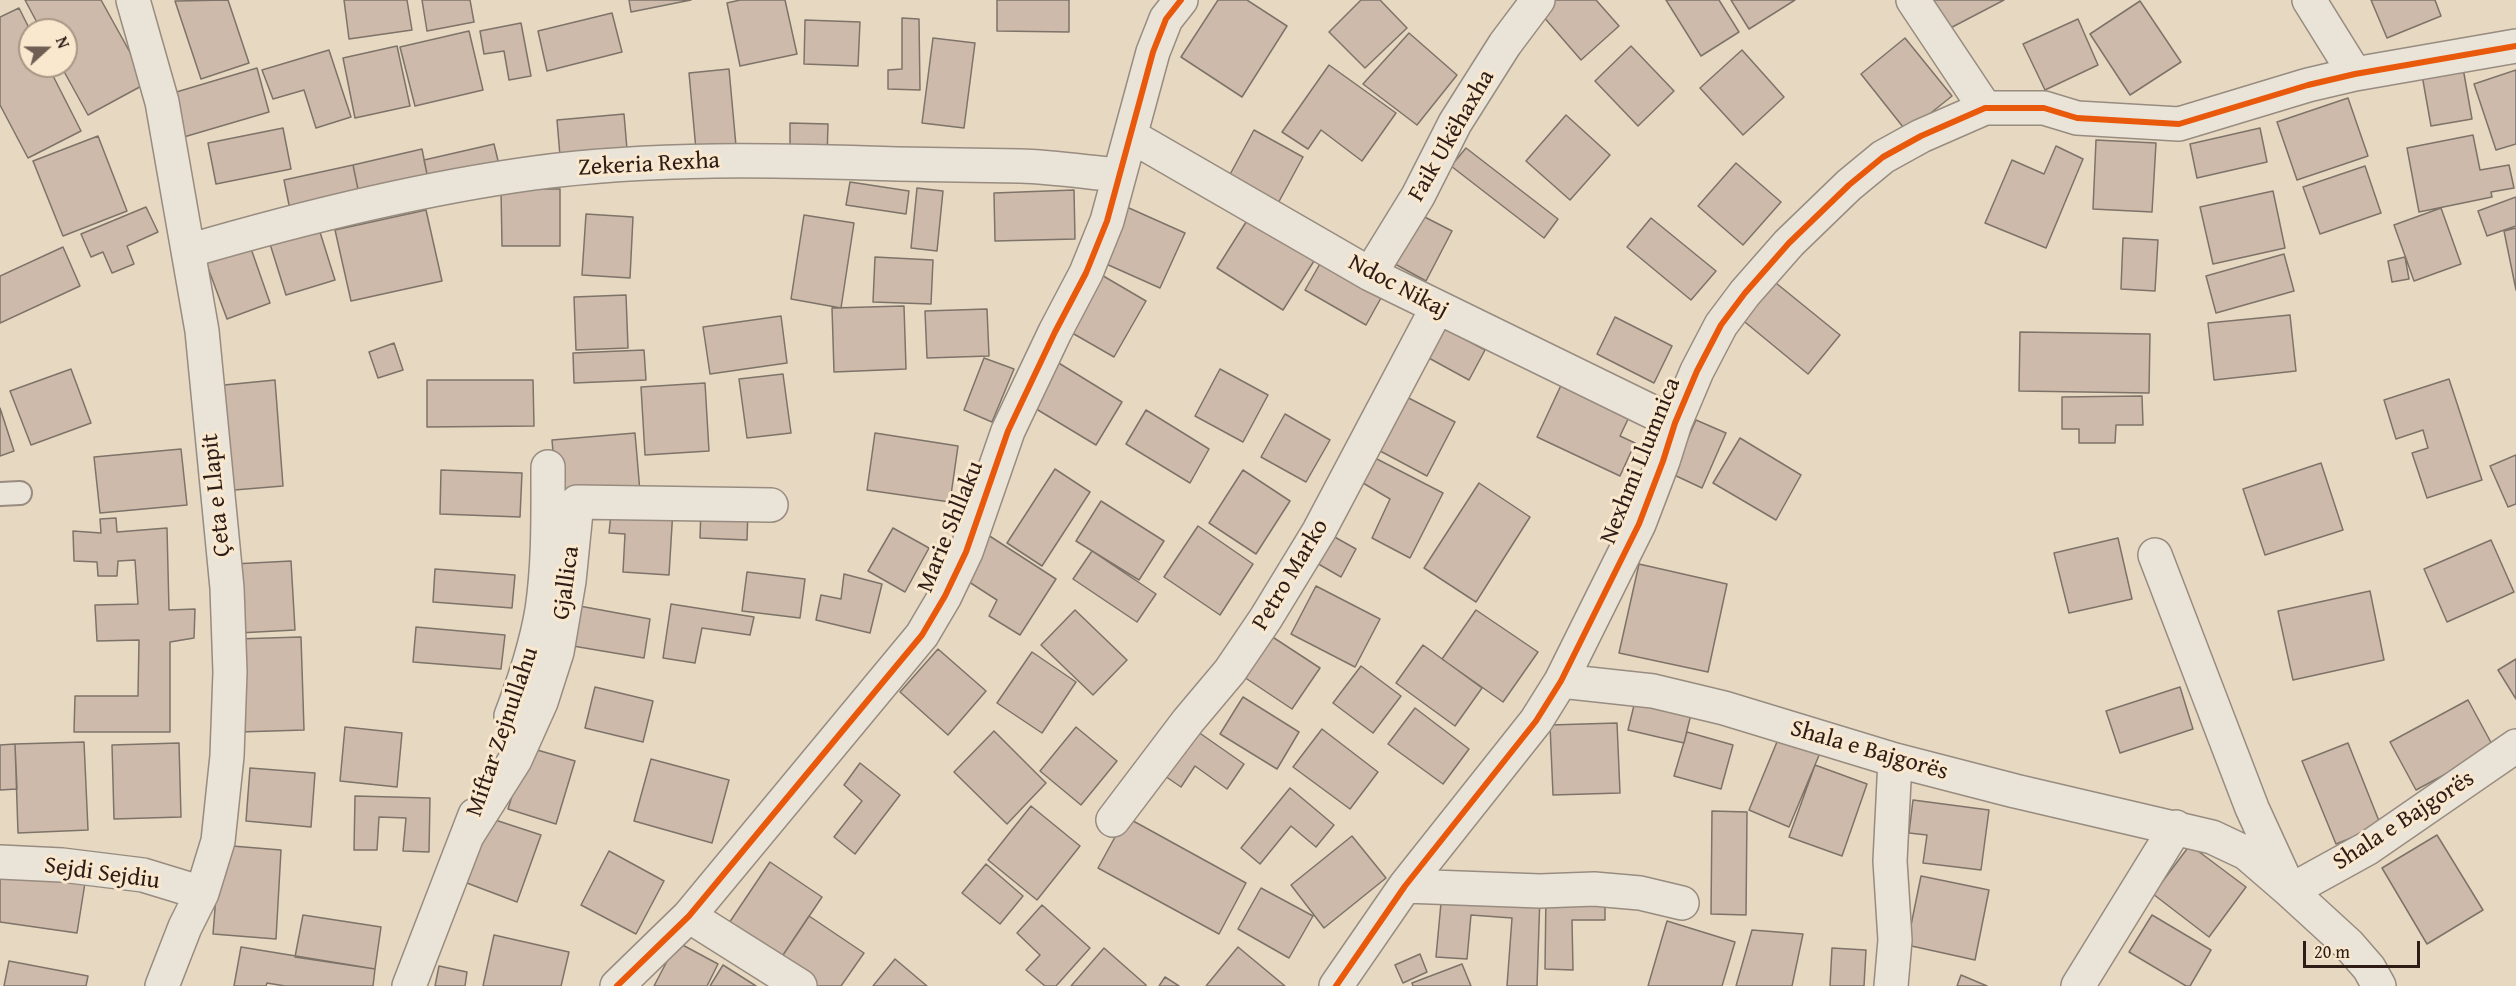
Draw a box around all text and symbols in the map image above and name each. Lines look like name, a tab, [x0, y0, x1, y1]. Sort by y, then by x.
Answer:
north arrow	[18, 18, 78, 78]
text: N	[50, 33, 76, 52]
street label: Faik Ukëhaxha	[1403, 65, 1501, 207]
street label: Zekeria Rexha	[577, 147, 721, 183]
street label: Ndoc Nikaj	[1343, 249, 1453, 325]
street label: Nexhmi Llumnica	[1594, 373, 1688, 549]
street label: Çeta e Llapit	[196, 432, 238, 558]
street label: Marie Shllaku	[912, 457, 990, 597]
street label: Petro Marko	[1247, 514, 1335, 636]
street label: Gjallica	[548, 544, 586, 622]
street label: Miftar Zejnullahu	[461, 644, 545, 820]
street label: Shala e Bajgorës	[1787, 715, 1951, 787]
street label: Shala e Bajgorës	[2328, 765, 2480, 877]
street label: Sejdi Sejdiu	[42, 852, 162, 896]
scale bar	[2306, 929, 2423, 967]
text: 20 m	[2314, 938, 2350, 965]

